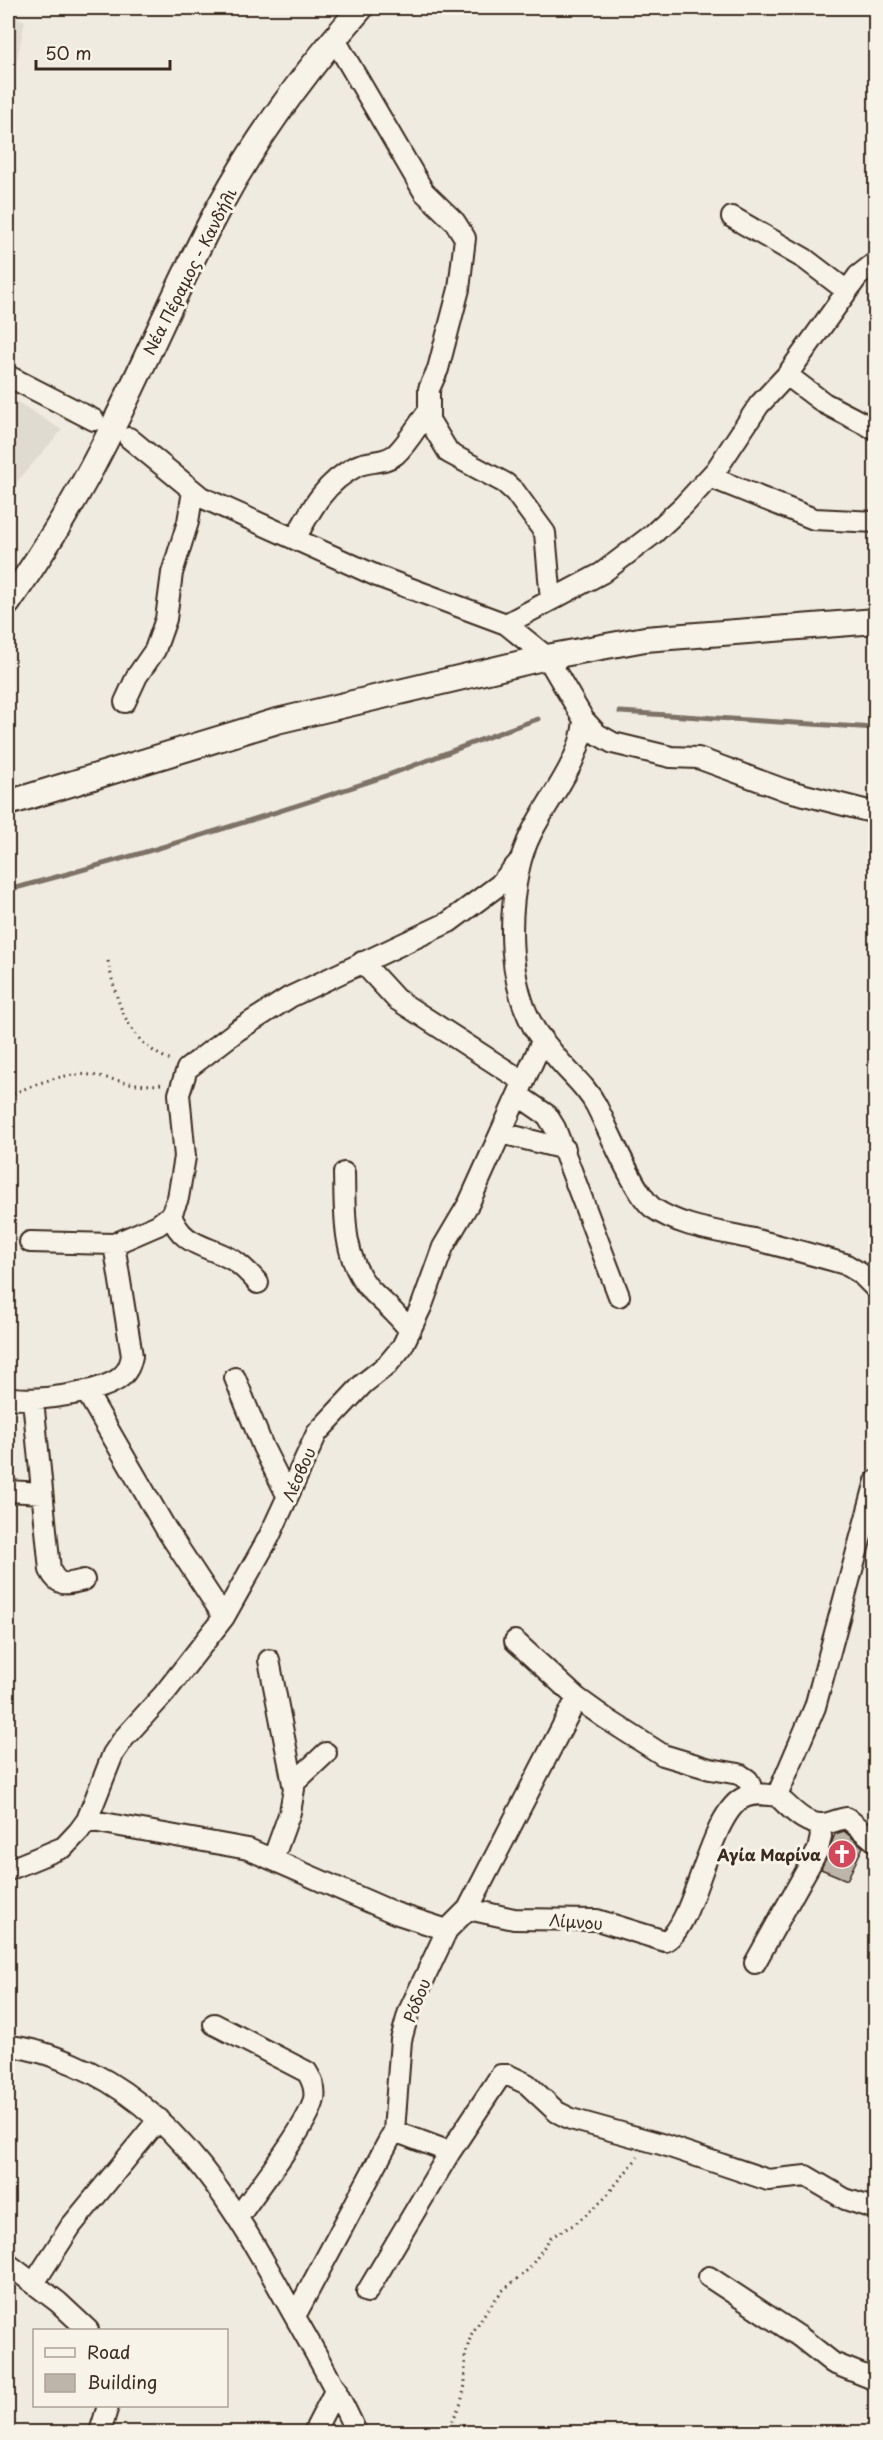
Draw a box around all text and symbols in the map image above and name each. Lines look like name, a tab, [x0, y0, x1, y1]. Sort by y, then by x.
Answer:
scale bar	[36, 33, 170, 71]
text: 50 m	[45, 39, 92, 66]
street label: Νέα Πέραμος - Κανδήλι	[136, 183, 242, 359]
street label: Λέσβου	[275, 1443, 321, 1505]
church icon: Αγία Μαρίνα	[826, 1838, 858, 1870]
place label: Αγία Μαρίνα	[716, 1842, 821, 1866]
street label: Λίμνου	[548, 1907, 604, 1935]
street label: Ρόδου	[396, 1974, 436, 2026]
legend	[33, 2329, 228, 2407]
text: Road	[87, 2338, 131, 2365]
text: Building	[87, 2368, 157, 2395]

